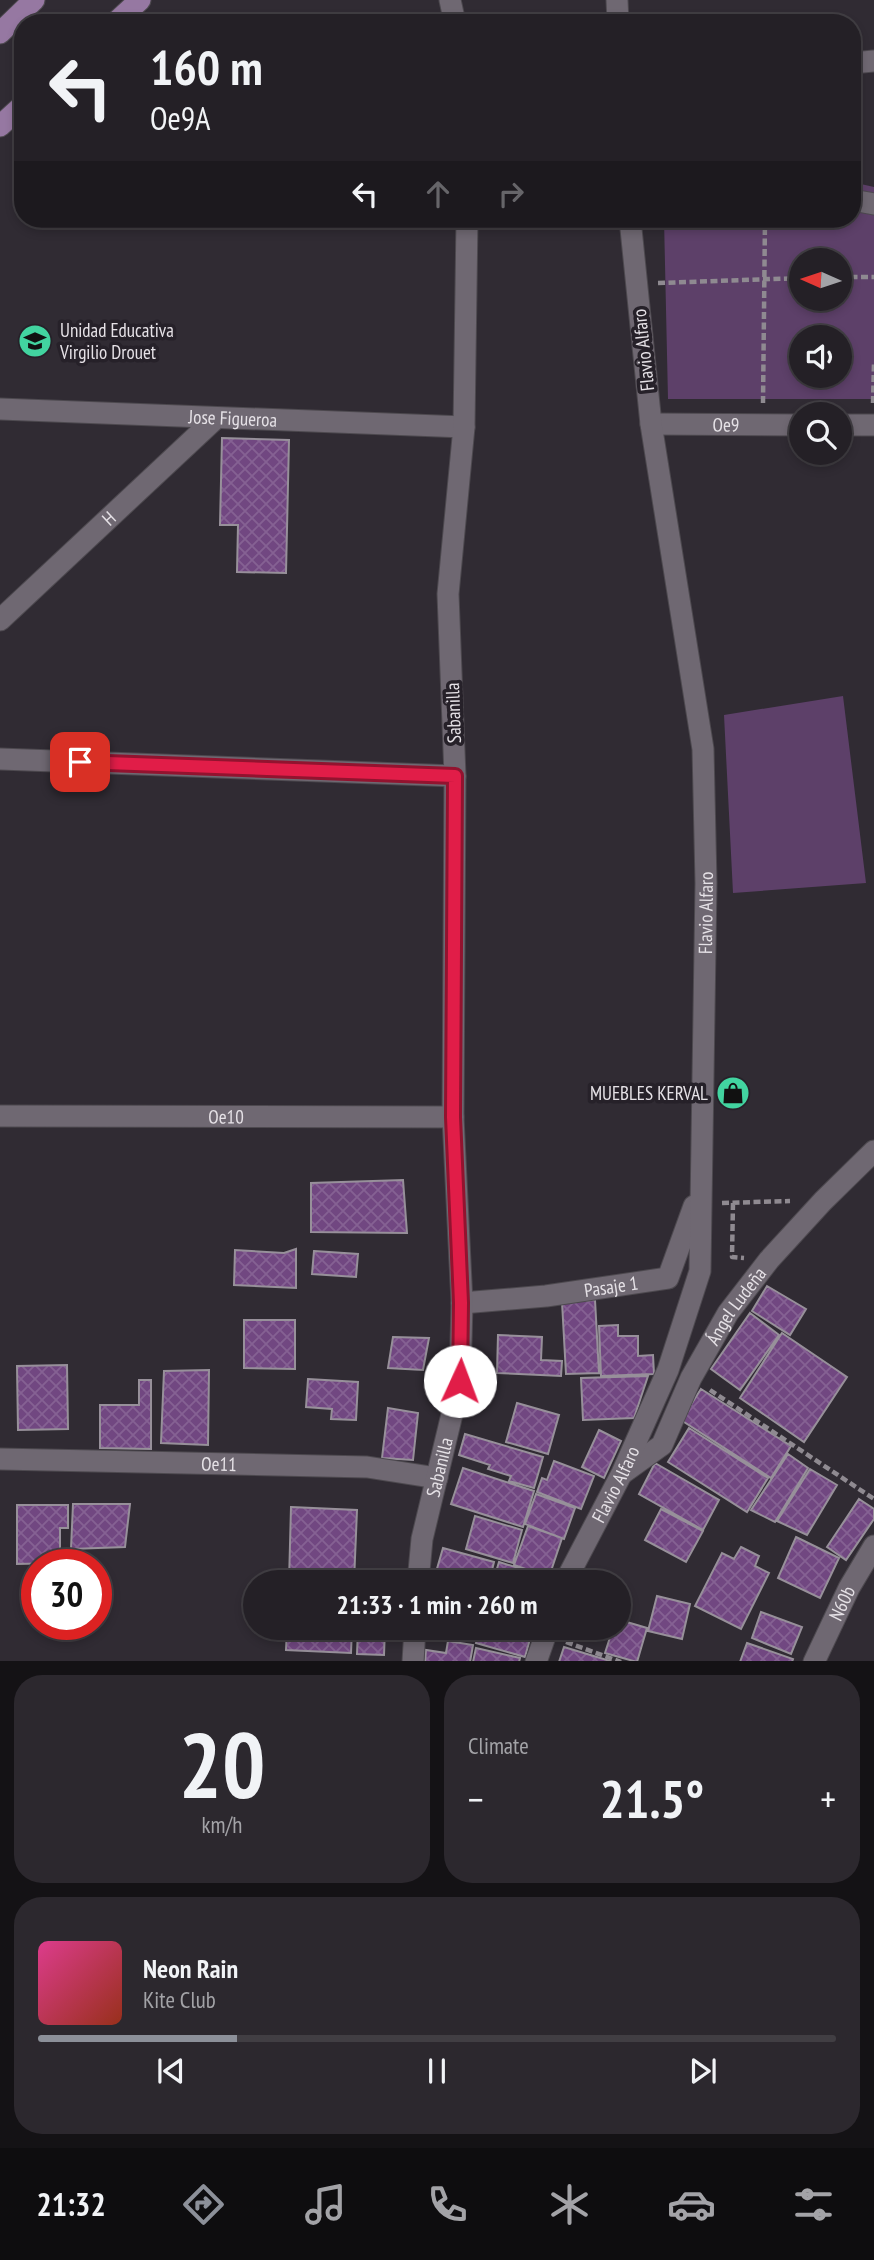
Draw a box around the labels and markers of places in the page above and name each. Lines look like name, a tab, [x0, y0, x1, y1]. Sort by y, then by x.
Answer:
place label: Unidad Educativa Virgilio Drouet	[59, 318, 174, 364]
school or university icon: Unidad Educativa Virgilio Drouet	[16, 322, 54, 360]
pin	[50, 732, 110, 792]
shop icon: MUEBLES KERVAL	[714, 1074, 752, 1112]
place label: MUEBLES KERVAL	[590, 1081, 708, 1105]

